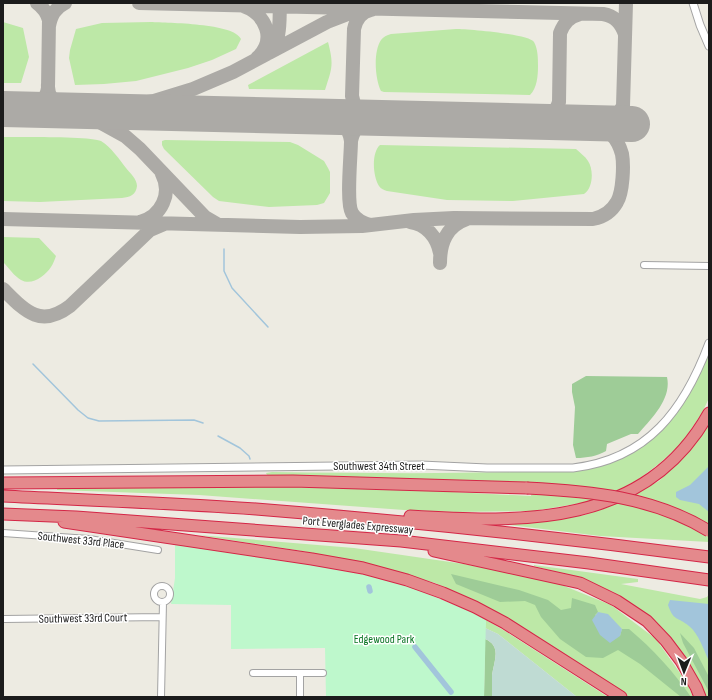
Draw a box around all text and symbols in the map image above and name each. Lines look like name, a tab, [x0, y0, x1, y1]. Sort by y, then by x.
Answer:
street label: Southwest 34th Street	[333, 459, 425, 474]
street label: Port Everglades Expressway	[302, 513, 414, 538]
street label: Southwest 33rd Place	[37, 528, 125, 553]
street label: Southwest 33rd Court	[39, 610, 128, 627]
park label: Edgewood Park	[354, 632, 415, 647]
north arrow	[664, 652, 704, 692]
text: N	[681, 675, 687, 688]

